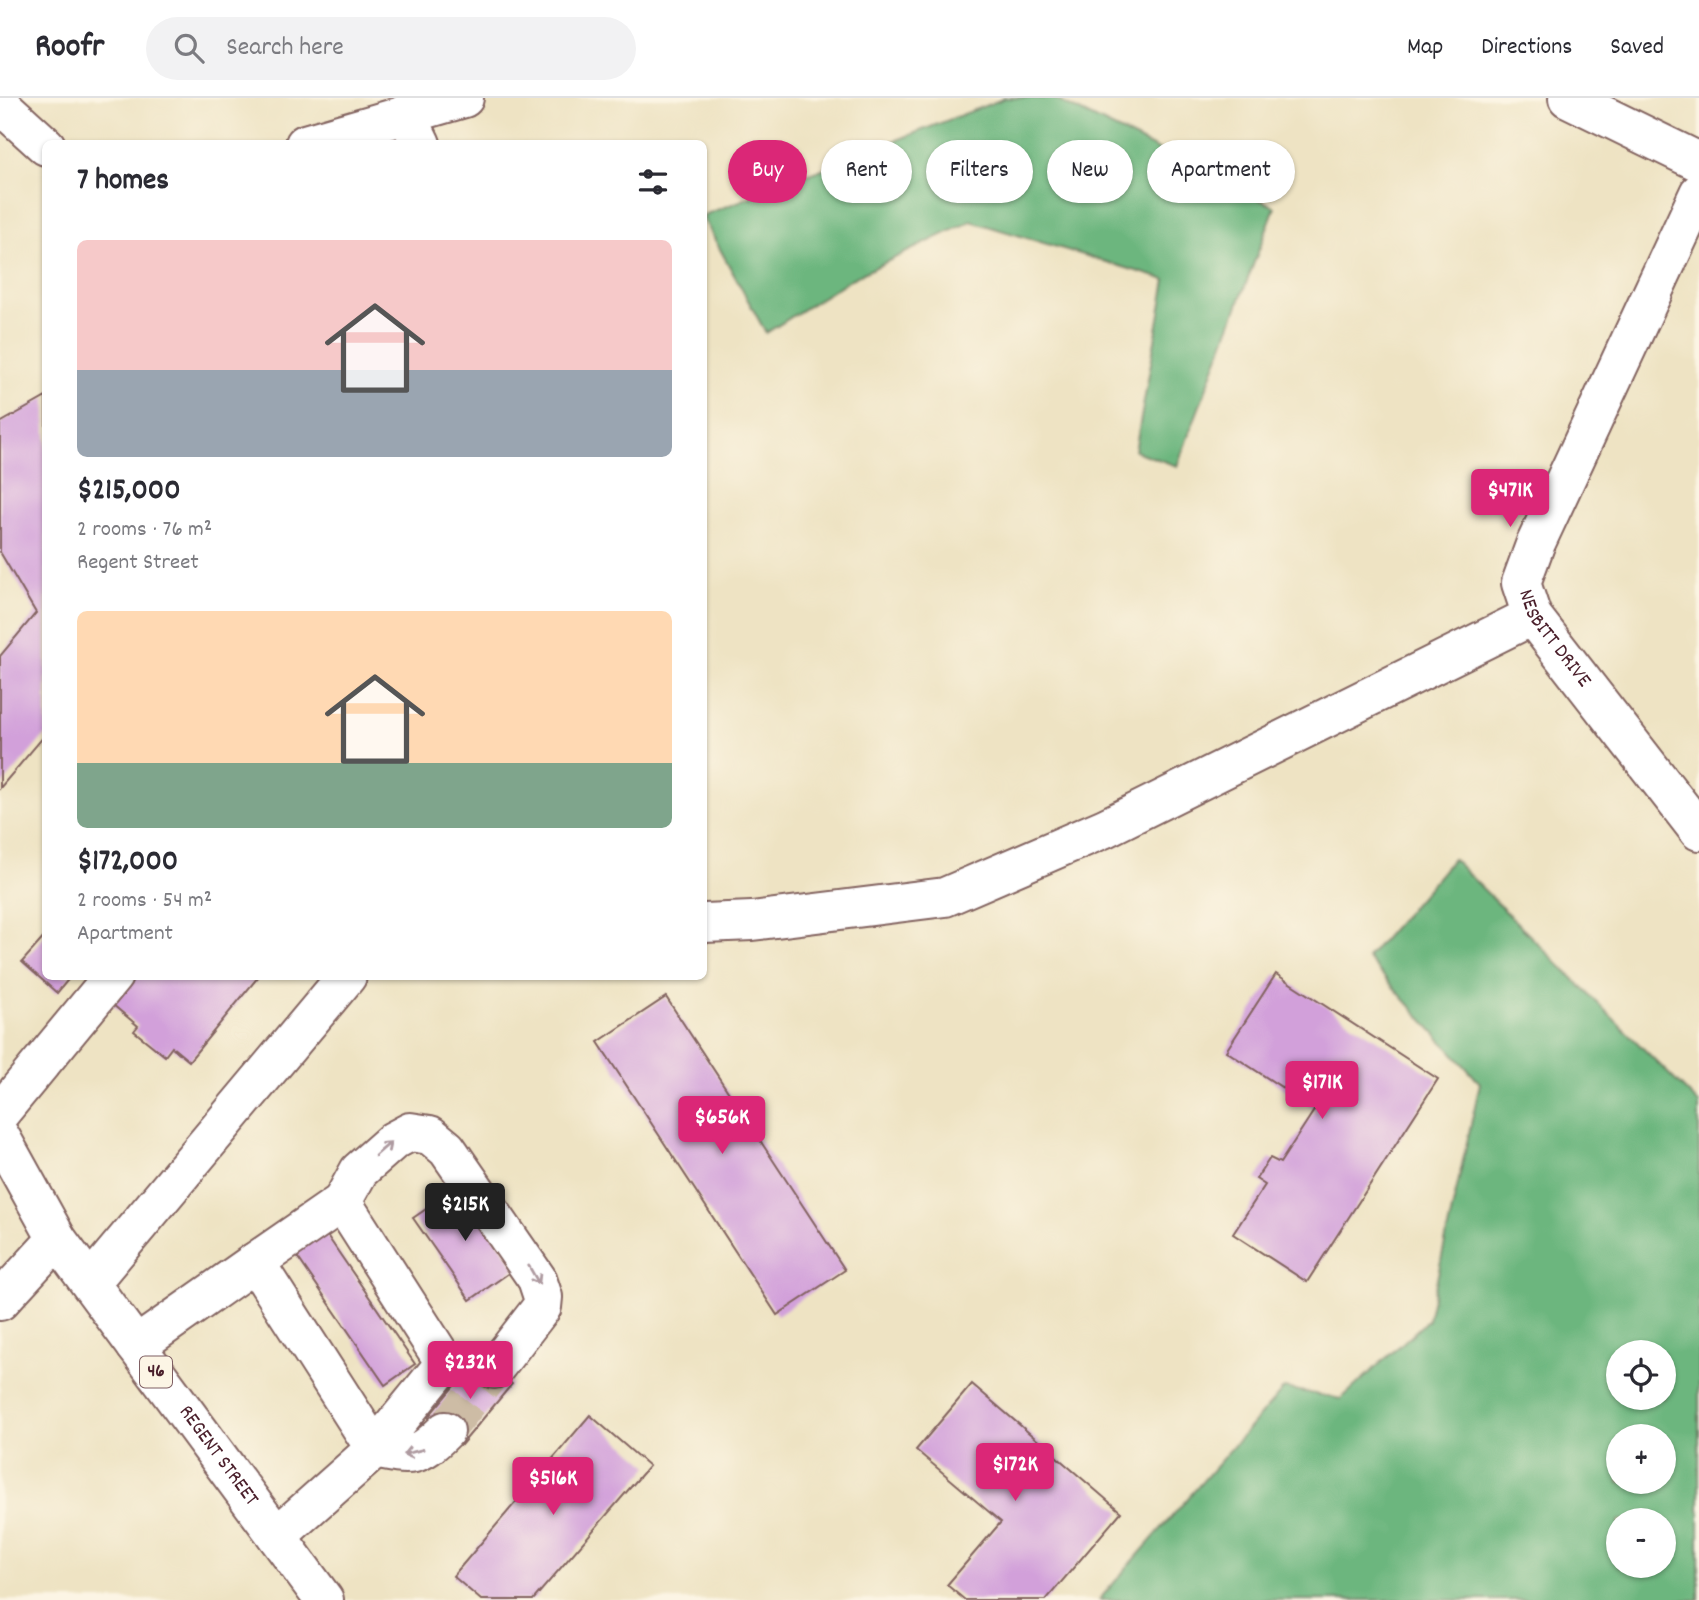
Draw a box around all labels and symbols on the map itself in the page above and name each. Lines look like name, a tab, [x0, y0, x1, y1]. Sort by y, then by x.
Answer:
pin: $471K	[1461, 470, 1559, 529]
street label: NESBITT DRIVE	[1509, 586, 1598, 695]
pin: $171K	[1273, 1062, 1371, 1121]
pin: $656K	[673, 1096, 771, 1156]
one-way arrow	[374, 1141, 392, 1157]
pin: $215K	[416, 1184, 514, 1243]
one-way arrow	[528, 1264, 541, 1285]
pin: $232K	[421, 1342, 519, 1401]
road number: 46	[140, 1356, 172, 1388]
street label: REGENT STREET	[170, 1400, 265, 1514]
pin: $172K	[966, 1444, 1064, 1503]
one-way arrow	[402, 1446, 424, 1459]
pin: $516K	[504, 1458, 602, 1517]

